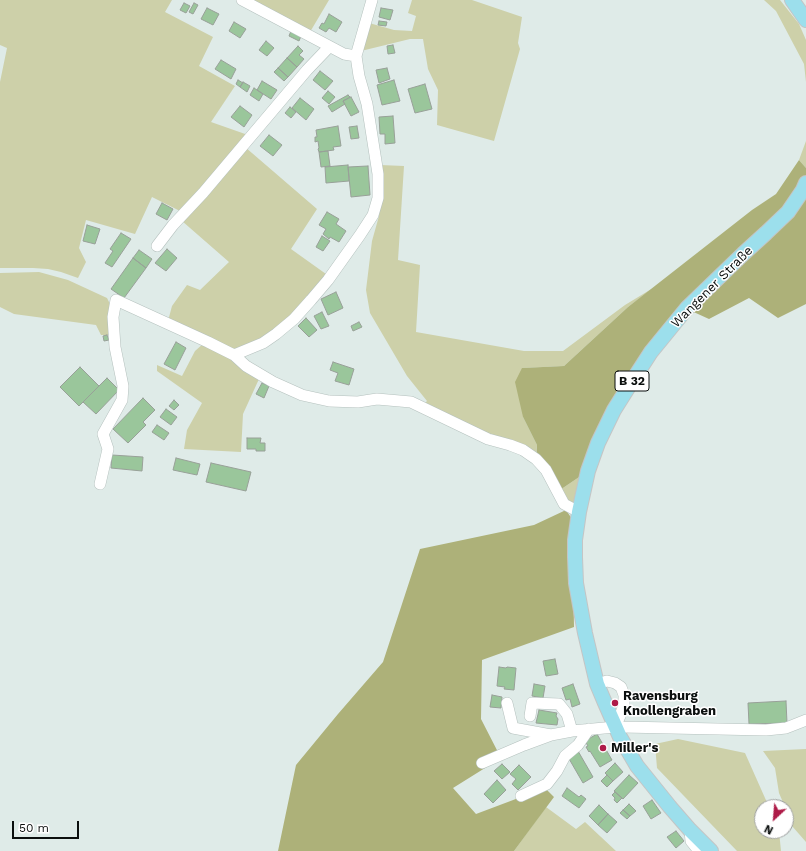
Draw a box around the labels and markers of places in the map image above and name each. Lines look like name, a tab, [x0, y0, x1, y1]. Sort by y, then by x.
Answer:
place label: Ravensburg Knollengraben	[623, 688, 716, 719]
marker: Ravensburg Knollengraben	[610, 698, 620, 708]
place label: Miller's	[611, 740, 658, 756]
marker: Miller's	[598, 743, 608, 753]

